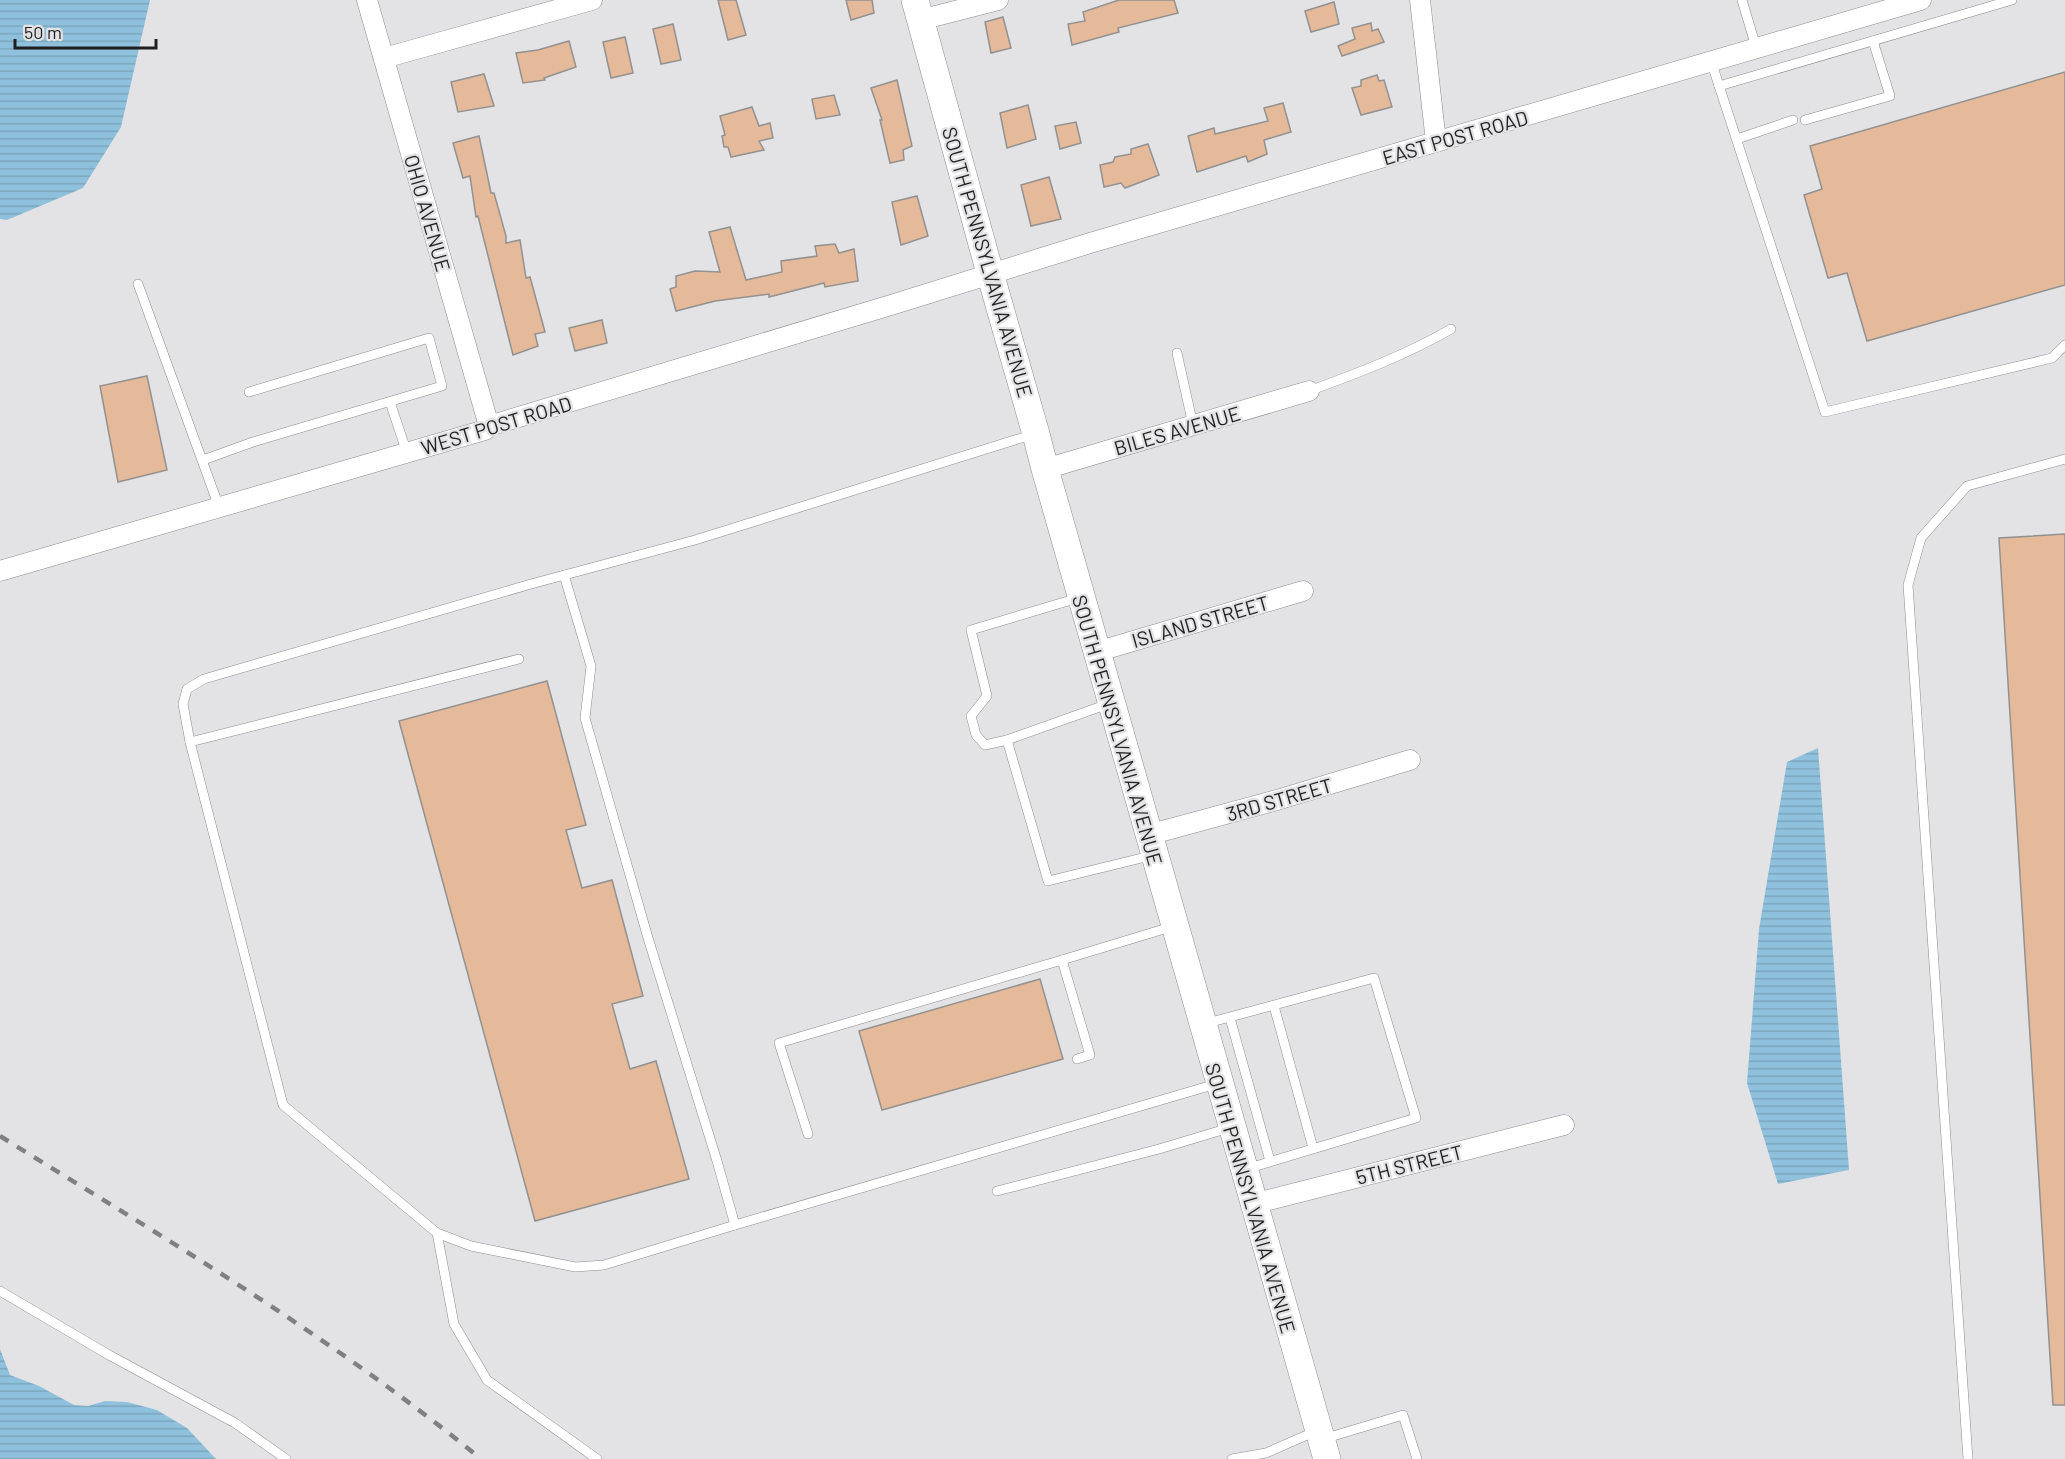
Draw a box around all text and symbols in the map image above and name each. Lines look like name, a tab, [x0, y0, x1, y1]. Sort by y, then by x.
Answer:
scale bar	[15, 12, 156, 50]
text: 50 m	[24, 21, 62, 43]
street label: EAST POST ROAD	[1379, 105, 1531, 169]
street label: SOUTH PENNSYLVANIA AVENUE	[938, 124, 1038, 400]
street label: OHIO AVENUE	[400, 152, 456, 274]
street label: WEST POST ROAD	[418, 391, 574, 459]
street label: BILES AVENUE	[1111, 401, 1243, 459]
street label: ISLAND STREET	[1129, 590, 1271, 652]
street label: SOUTH PENNSYLVANIA AVENUE	[1068, 592, 1168, 868]
street label: 3RD STREET	[1223, 772, 1335, 826]
street label: SOUTH PENNSYLVANIA AVENUE	[1201, 1060, 1301, 1336]
street label: 5TH STREET	[1353, 1139, 1465, 1189]

